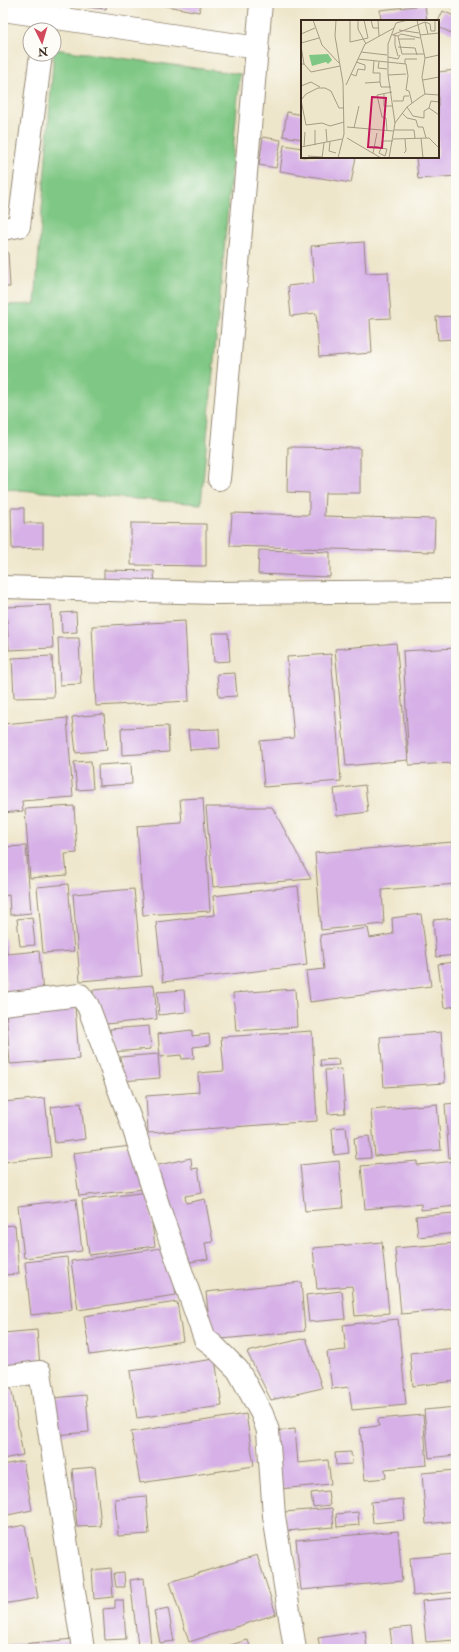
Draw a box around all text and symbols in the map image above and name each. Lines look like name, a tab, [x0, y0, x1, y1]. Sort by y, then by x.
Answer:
inset map	[301, 20, 439, 158]
north arrow	[22, 22, 62, 62]
text: N	[36, 44, 49, 58]

